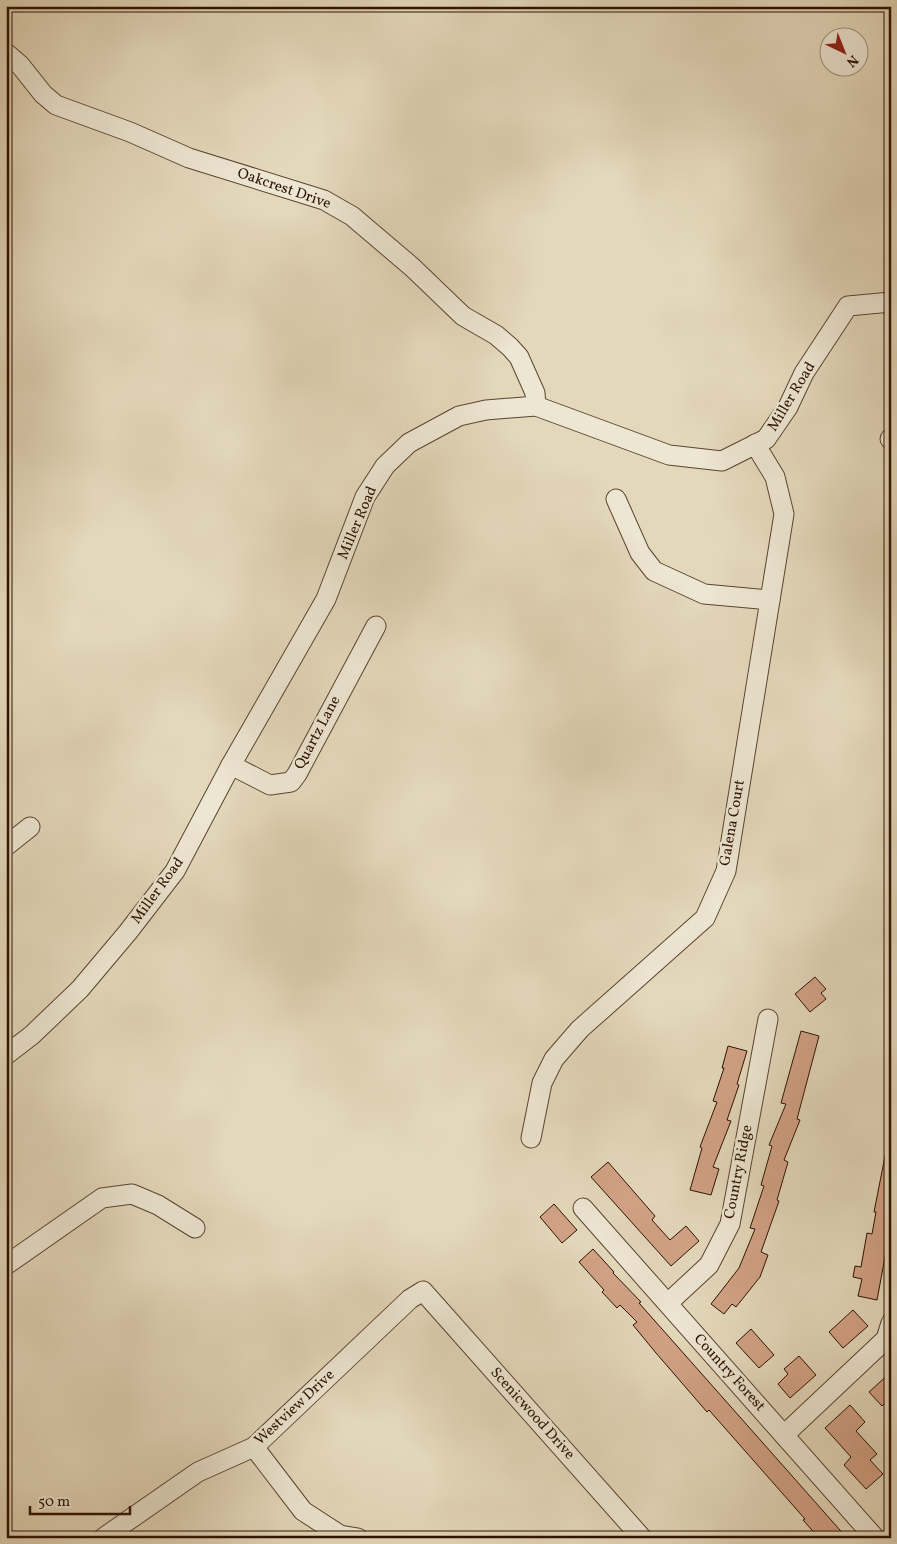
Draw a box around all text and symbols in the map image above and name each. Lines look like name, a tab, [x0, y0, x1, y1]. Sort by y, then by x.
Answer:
north arrow	[820, 28, 870, 78]
text: N	[842, 50, 862, 71]
street label: Oakcrest Drive	[234, 163, 334, 215]
street label: Miller Road	[763, 358, 821, 436]
street label: Miller Road	[333, 483, 383, 563]
street label: Quartz Lane	[290, 692, 346, 774]
street label: Galena Court	[715, 778, 751, 868]
street label: Miller Road	[127, 853, 189, 929]
street label: Country Ridge	[720, 1123, 758, 1221]
street label: Country Forest	[688, 1330, 770, 1416]
street label: Scenicwood Drive	[485, 1363, 579, 1465]
street label: Westview Drive	[250, 1365, 340, 1451]
scale bar	[30, 1484, 130, 1516]
text: 50 m	[38, 1492, 70, 1513]

